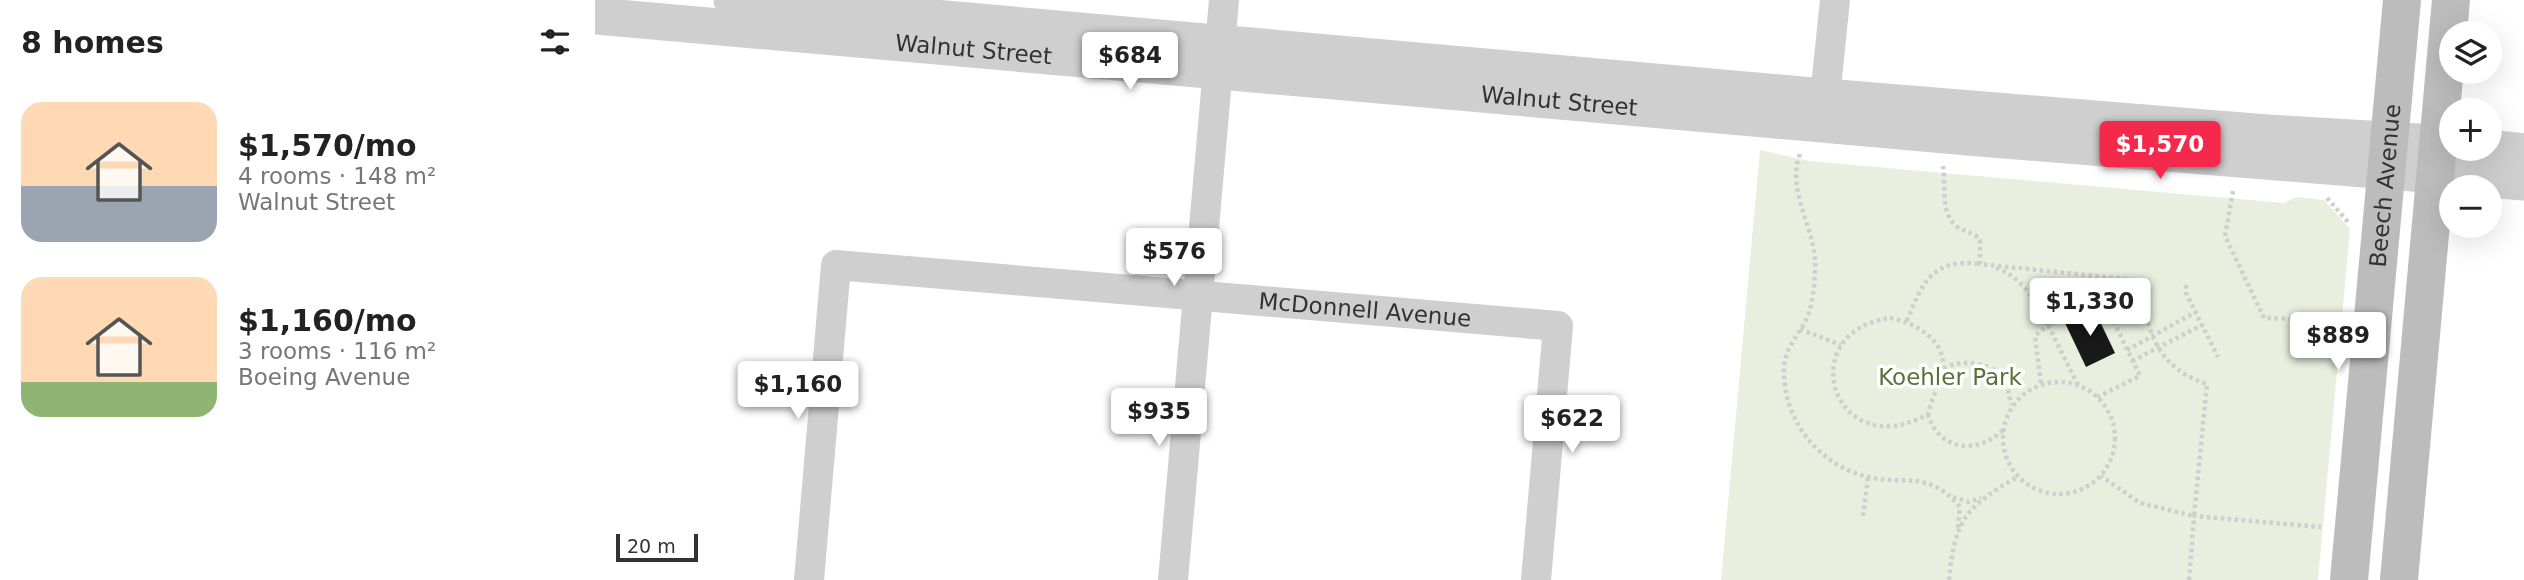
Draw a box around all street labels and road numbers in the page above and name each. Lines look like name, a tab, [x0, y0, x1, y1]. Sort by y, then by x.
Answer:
street label: Walnut Street	[894, 30, 1053, 69]
street label: Walnut Street	[1480, 81, 1639, 121]
street label: Beech Avenue	[2365, 103, 2405, 269]
street label: McDonnell Avenue	[1258, 288, 1472, 332]

